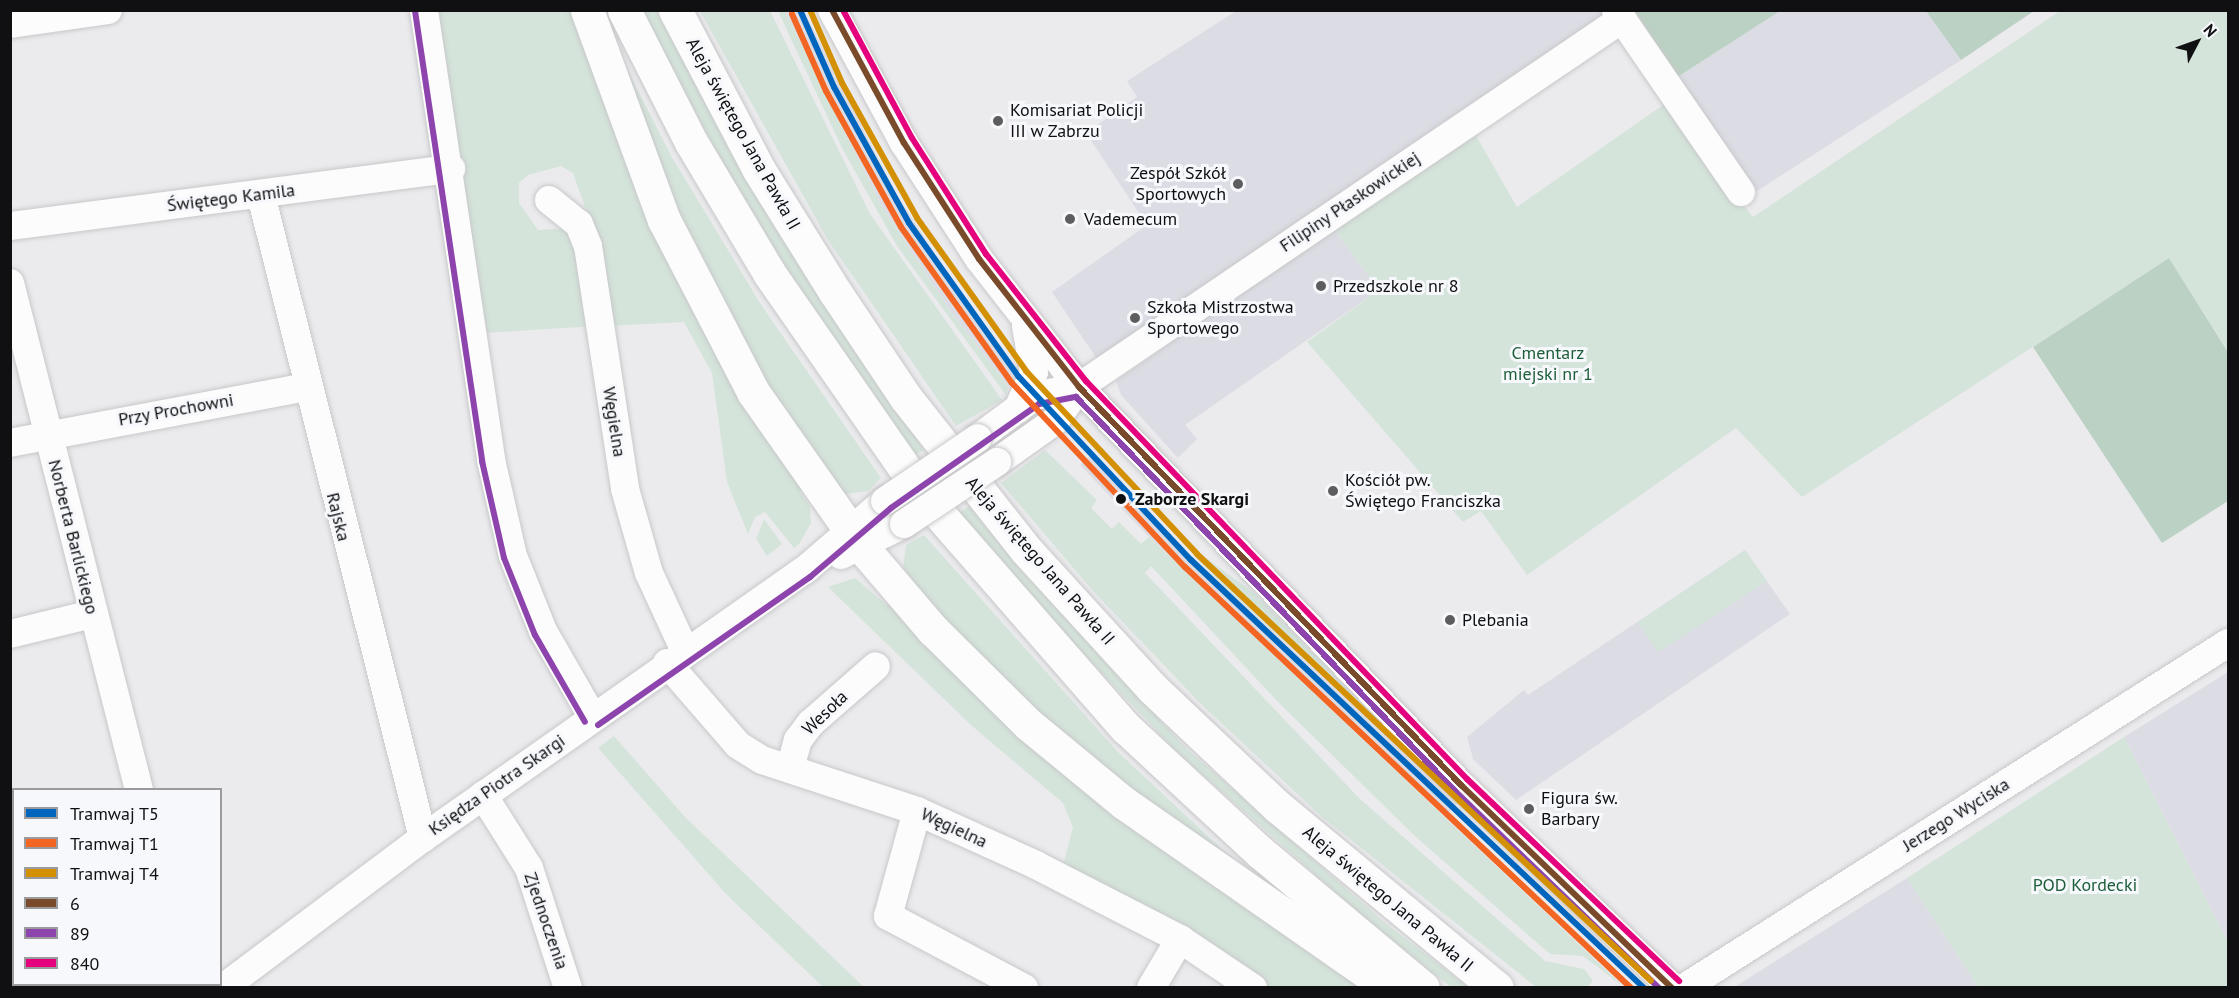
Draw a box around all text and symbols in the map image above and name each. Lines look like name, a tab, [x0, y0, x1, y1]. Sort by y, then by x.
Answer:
north arrow	[2167, 12, 2227, 72]
text: N	[2200, 20, 2222, 41]
street label: Aleja świętego Jana Pawła II	[681, 34, 805, 234]
place label: Komisariat Policji III w Zabrzu	[1010, 100, 1143, 142]
marker: Komisariat Policji III w Zabrzu	[991, 114, 1005, 128]
street label: Filipiny Płaskowickiej	[1276, 147, 1424, 257]
place label: Zespół Szkół Sportowych	[1130, 163, 1226, 206]
marker: Zespół Szkół Sportowych	[1231, 177, 1245, 191]
street label: Świętego Kamila	[166, 179, 296, 217]
place label: Vademecum	[1084, 208, 1177, 230]
marker: Vademecum	[1061, 210, 1079, 228]
place label: Przedszkole nr 8	[1333, 275, 1459, 297]
marker: Przedszkole nr 8	[1314, 279, 1328, 293]
place label: Szkoła Mistrzostwa Sportowego	[1147, 297, 1294, 340]
marker: Szkoła Mistrzostwa Sportowego	[1128, 311, 1142, 325]
park label: Cmentarz miejski nr 1	[1503, 343, 1593, 386]
street label: Węgielna	[598, 385, 630, 459]
street label: Przy Prochowni	[116, 389, 236, 431]
street label: Norberta Barlickiego	[43, 457, 103, 617]
place label: Kościół pw. Świętego Franciszka	[1345, 470, 1501, 512]
street label: Aleja świętego Jana Pawła II	[961, 472, 1119, 650]
marker: Kościół pw. Świętego Franciszka	[1326, 484, 1340, 498]
place label: Zaborze Skargi	[1135, 488, 1249, 510]
street label: Rajska	[322, 490, 354, 544]
marker: Zaborze Skargi	[1112, 490, 1130, 508]
place label: Plebania	[1462, 609, 1529, 631]
marker: Plebania	[1443, 613, 1457, 627]
street label: Wesoła	[798, 686, 852, 740]
street label: Księdza Piotra Skargi	[425, 730, 569, 840]
street label: Jerzego Wyciska	[1898, 773, 2014, 857]
legend	[12, 788, 222, 986]
place label: Figura św. Barbary	[1541, 788, 1618, 830]
text: Tramwaj T5	[70, 802, 159, 825]
marker: Figura św. Barbary	[1522, 802, 1536, 816]
street label: Węgielna	[917, 803, 991, 853]
street label: Aleja świętego Jana Pawła II	[1298, 821, 1478, 977]
text: Tramwaj T1	[70, 832, 159, 855]
text: Tramwaj T4	[70, 862, 159, 885]
street label: Zjednoczenia	[519, 870, 573, 972]
park label: POD Kordecki	[2033, 874, 2137, 896]
text: 6	[70, 892, 80, 915]
text: 89	[70, 922, 90, 945]
text: 840	[70, 952, 99, 975]

